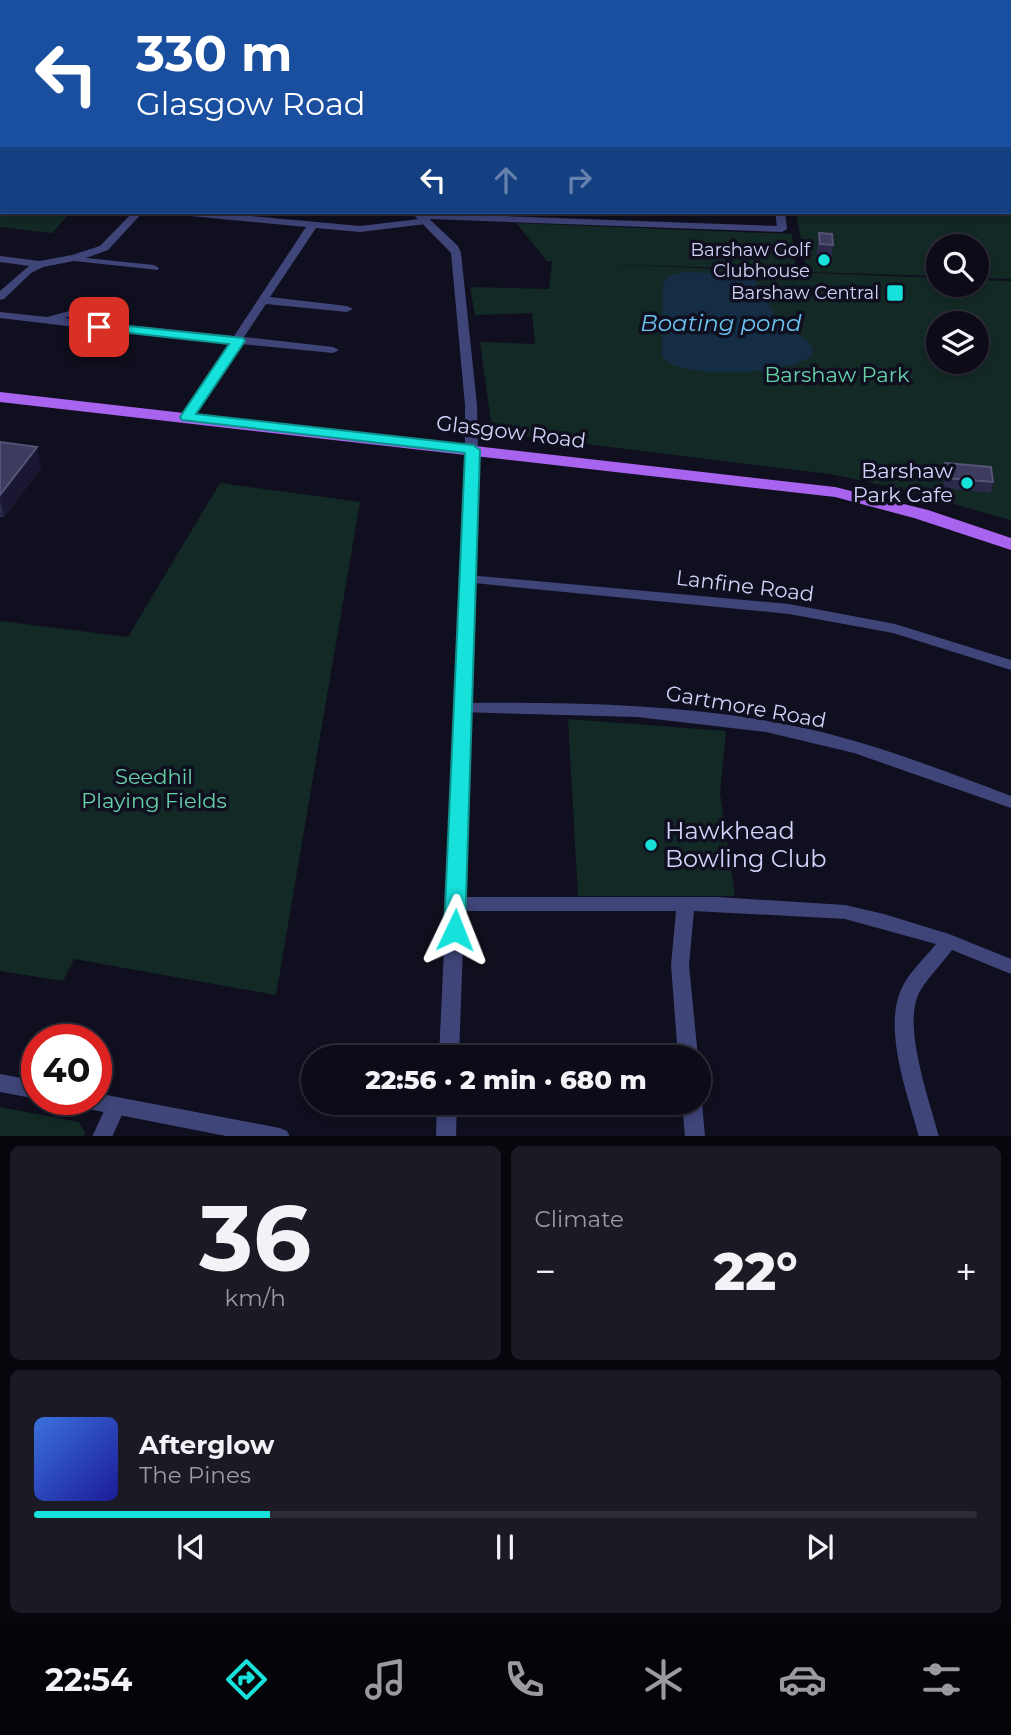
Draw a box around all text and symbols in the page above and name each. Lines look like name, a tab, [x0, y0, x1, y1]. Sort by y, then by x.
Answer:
text: 330 m	[136, 24, 292, 83]
icon: left	[21, 28, 112, 119]
text: Glasgow Road	[136, 84, 366, 123]
icon: left	[414, 161, 452, 199]
icon: ahead	[487, 161, 525, 199]
icon: right	[560, 161, 598, 199]
map controls	[926, 234, 989, 374]
button: search	[926, 234, 989, 297]
place label: Barshaw Golf Clubhouse	[691, 239, 811, 282]
marker: Barshaw Golf Clubhouse	[816, 252, 832, 268]
place label: Barshaw Central	[731, 282, 879, 304]
marker: Barshaw Central	[885, 283, 905, 303]
pin	[69, 297, 129, 357]
icon: arrive	[80, 308, 118, 346]
water label: Boating pond	[640, 309, 802, 337]
button: layers	[926, 311, 989, 374]
park label: Barshaw Park	[764, 362, 910, 387]
street label: Glasgow Road	[435, 410, 587, 453]
place label: Barshaw Park Cafe	[853, 458, 954, 507]
marker: Barshaw Park Cafe	[959, 475, 975, 491]
street label: Lanfine Road	[675, 565, 816, 606]
street label: Gartmore Road	[664, 680, 828, 733]
park label: Seedhil Playing Fields	[81, 764, 227, 813]
place label: Hawkhead Bowling Club	[665, 816, 827, 873]
marker: Hawkhead Bowling Club	[643, 837, 659, 853]
position arrow	[418, 893, 492, 967]
speed limit sign: 40	[21, 1024, 112, 1115]
text: 22:56 · 2 min · 680 m	[365, 1064, 647, 1096]
text: 36	[199, 1183, 311, 1294]
text: Climate	[535, 1205, 624, 1233]
text: 22°	[714, 1240, 798, 1303]
text: −	[535, 1248, 556, 1295]
text: +	[955, 1248, 977, 1295]
text: km/h	[225, 1284, 286, 1312]
text: Afterglow	[139, 1429, 274, 1461]
text: The Pines	[139, 1461, 251, 1489]
icon: previous	[172, 1528, 210, 1566]
icon: pause	[486, 1528, 524, 1566]
icon: next	[801, 1528, 839, 1566]
icon: directions	[222, 1655, 271, 1704]
icon: music	[361, 1655, 410, 1704]
icon: phone	[500, 1655, 549, 1704]
icon: climate	[639, 1655, 688, 1704]
icon: car	[778, 1655, 827, 1704]
icon: filters	[917, 1655, 966, 1704]
text: 22:54	[45, 1660, 132, 1699]

